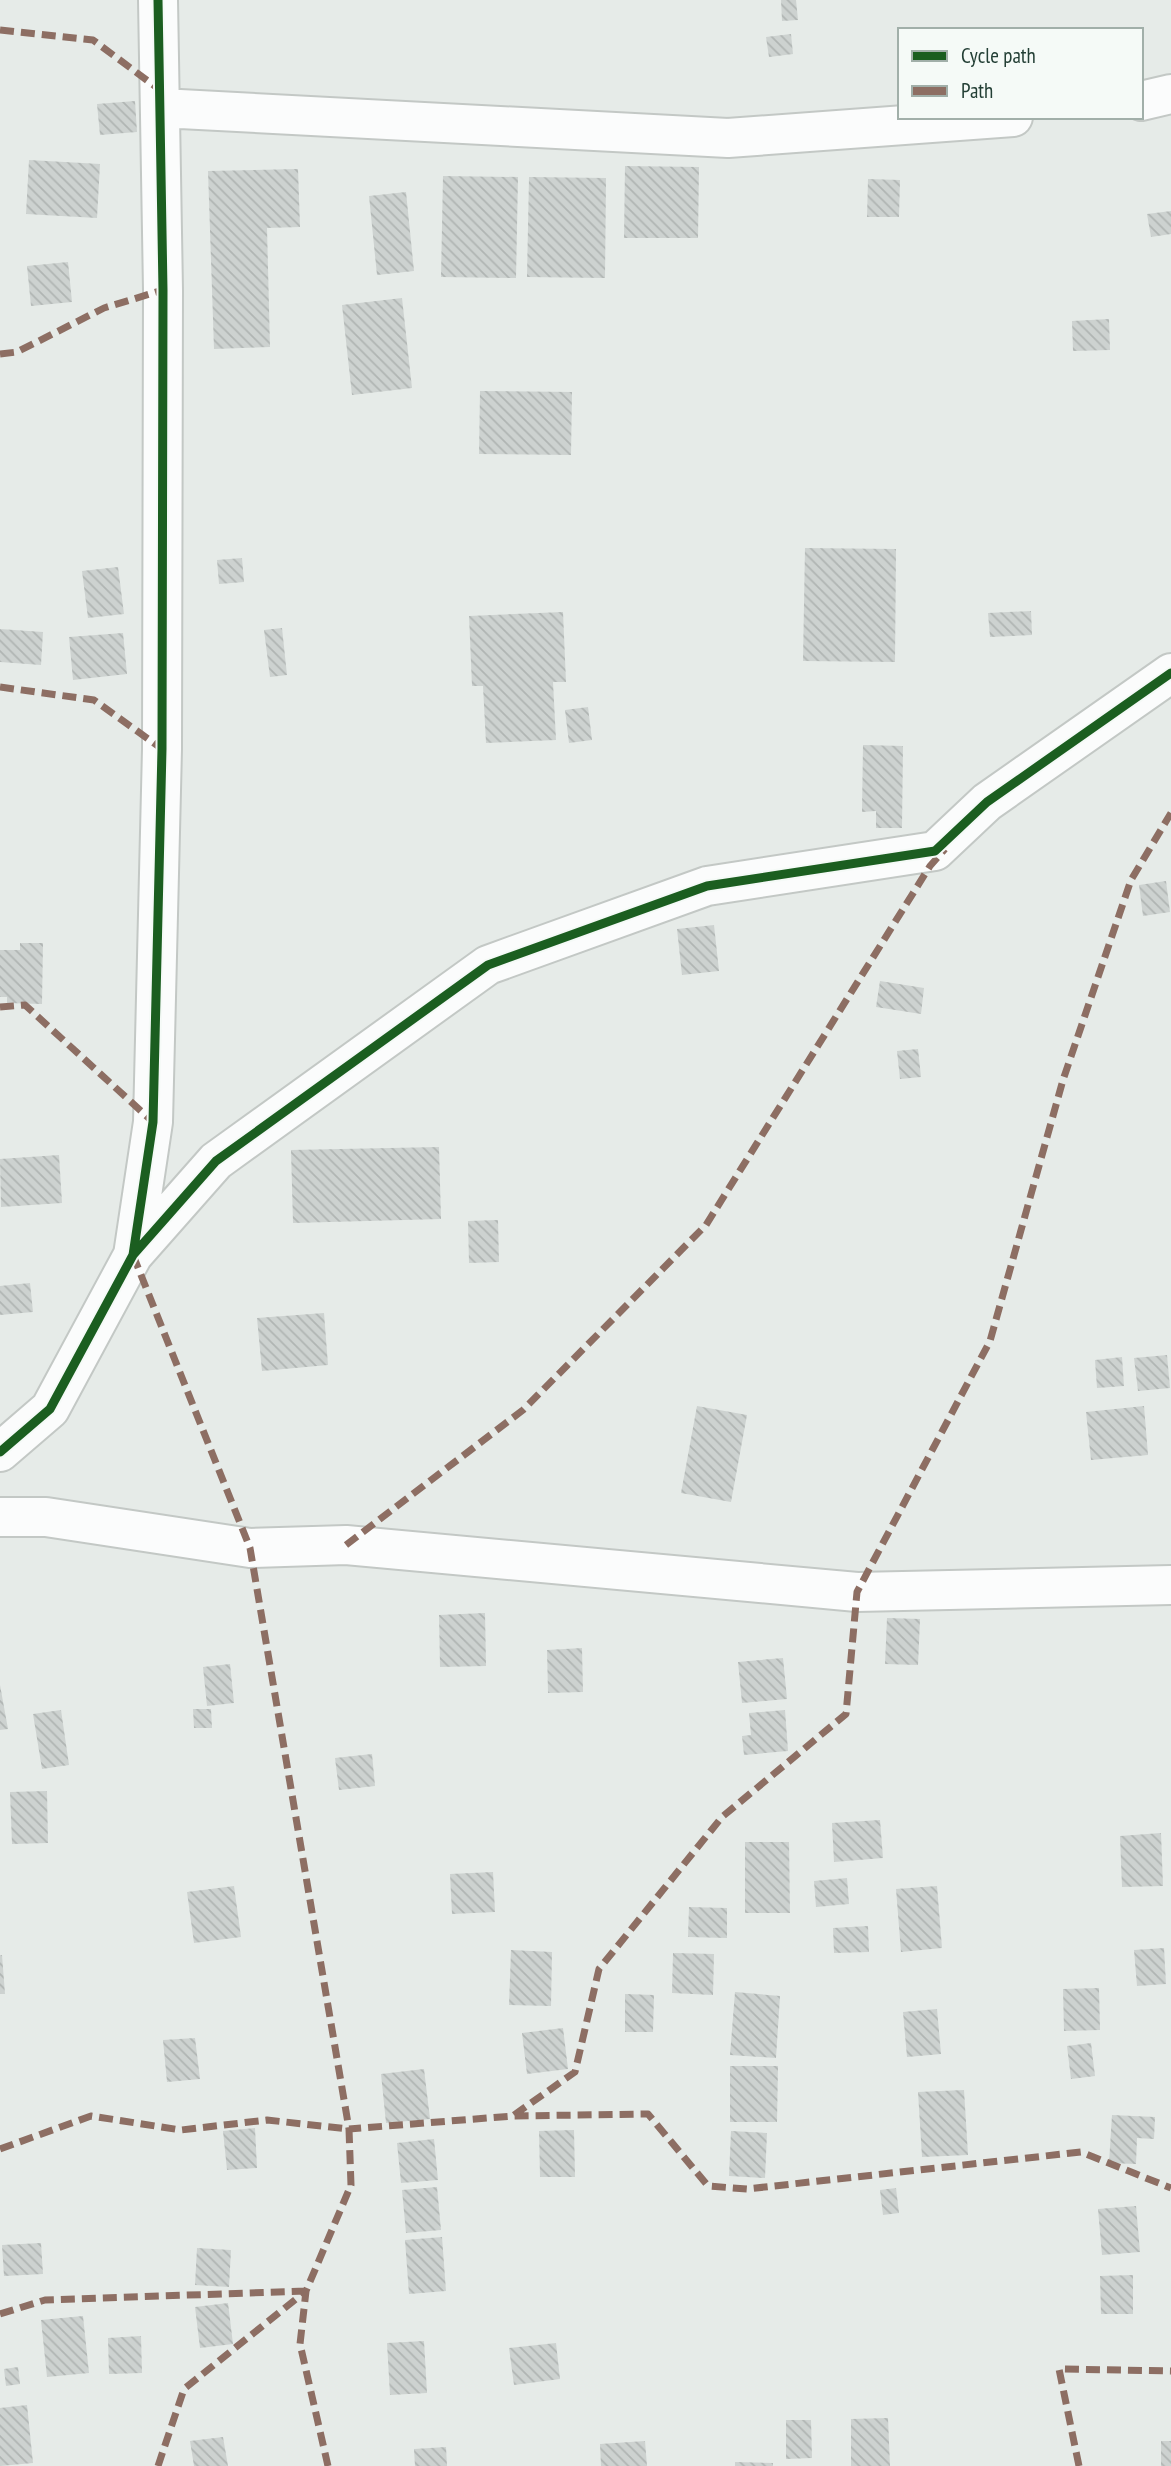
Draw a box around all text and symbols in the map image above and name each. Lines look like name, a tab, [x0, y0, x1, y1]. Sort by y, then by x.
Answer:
legend	[898, 28, 1143, 119]
text: Cycle path	[961, 42, 1036, 69]
text: Path	[961, 77, 993, 104]

